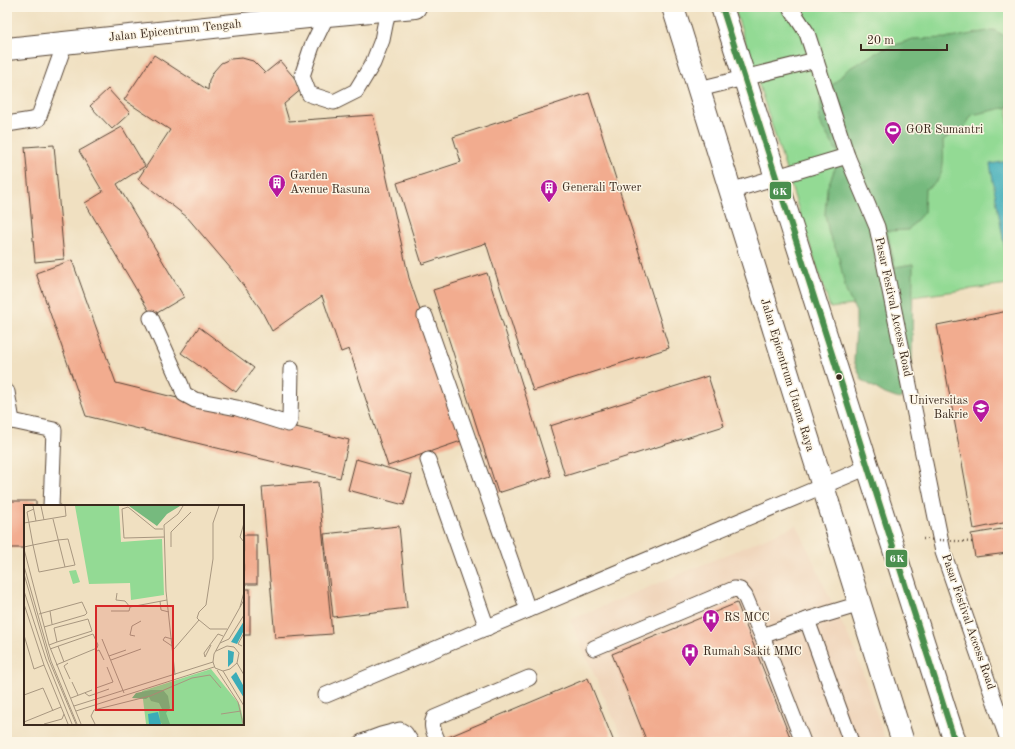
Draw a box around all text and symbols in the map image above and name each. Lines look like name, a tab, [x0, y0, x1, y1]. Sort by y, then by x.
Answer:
street label: Jalan Epicentrum Tengah	[108, 18, 242, 44]
scale bar	[861, 26, 947, 52]
text: 20 m	[867, 35, 894, 47]
sports icon: GOR Sumantri	[883, 120, 903, 145]
place label: GOR Sumantri	[906, 124, 983, 136]
place label: Garden Avenue Rasuna	[290, 170, 370, 196]
building icon: Garden Avenue Rasuna	[267, 173, 287, 198]
building icon: Generali Tower	[539, 178, 559, 203]
line badge: 6K	[769, 181, 792, 200]
place label: Generali Tower	[562, 182, 642, 194]
text: 6K	[773, 187, 788, 198]
street label: Pasar Festival Access Road	[872, 236, 914, 378]
street label: Jalan Epicentrum Utama Raya	[758, 297, 816, 453]
unlabelled marker	[834, 372, 844, 382]
place label: Universitas Bakrie	[909, 395, 968, 421]
school or university icon: Universitas Bakrie	[971, 398, 991, 423]
inset map	[24, 505, 244, 725]
line badge: 6K	[885, 549, 908, 568]
street label: Pasar Festival Access Road	[939, 553, 997, 691]
text: 6K	[890, 554, 905, 565]
hospital icon: RS MCC	[701, 608, 721, 633]
place label: RS MCC	[724, 612, 770, 624]
hospital icon: Rumah Sakit MMC	[680, 642, 700, 667]
place label: Rumah Sakit MMC	[703, 646, 802, 658]

